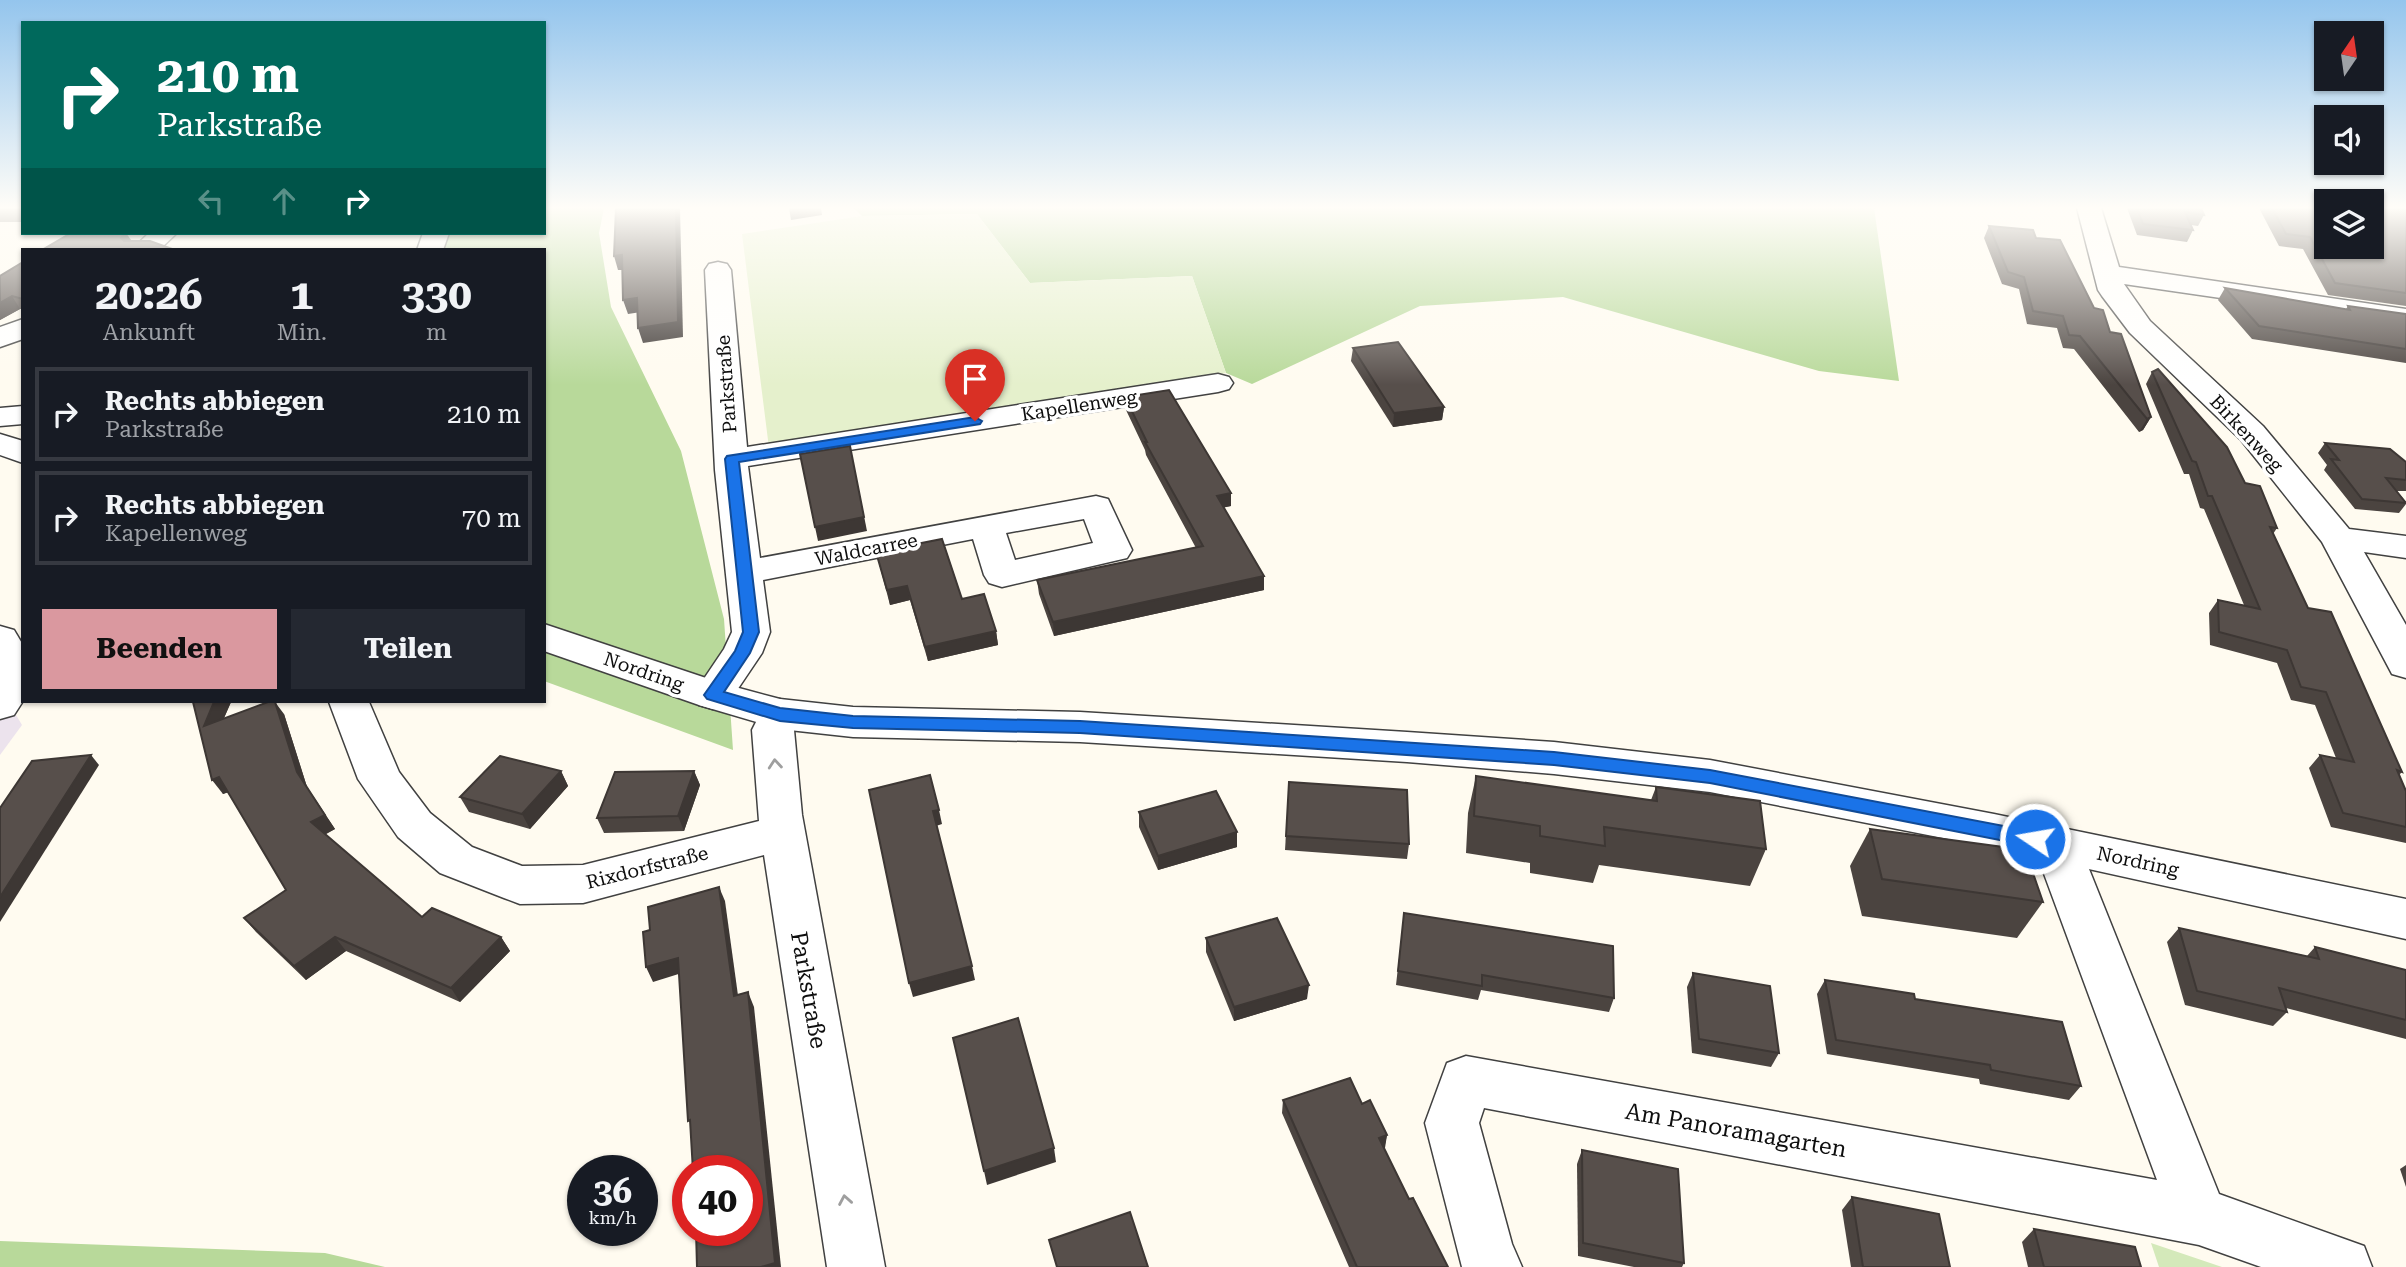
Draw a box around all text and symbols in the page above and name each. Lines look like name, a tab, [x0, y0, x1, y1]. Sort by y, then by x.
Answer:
north arrow	[2314, 21, 2384, 91]
map controls	[2314, 21, 2384, 259]
text: 210 m	[157, 47, 299, 104]
icon: right	[42, 49, 133, 140]
button: sound	[2314, 105, 2384, 175]
text: Parkstraße	[157, 106, 322, 144]
icon: left	[192, 182, 230, 220]
icon: ahead	[265, 182, 303, 220]
icon: right	[338, 182, 376, 220]
button: layers	[2314, 189, 2384, 259]
text: 20:26	[95, 270, 203, 319]
text: 1	[290, 270, 314, 319]
text: 330	[401, 270, 472, 319]
text: Ankunft	[103, 319, 195, 346]
text: Min.	[277, 319, 327, 346]
text: m	[426, 319, 447, 346]
street label: Parkstraße	[712, 334, 741, 434]
pin	[945, 349, 1005, 421]
icon: arrive	[956, 360, 994, 398]
street label: Kapellenweg	[1019, 385, 1139, 426]
text: Rechts abbiegen	[105, 386, 324, 416]
street label: Birkenweg	[2205, 390, 2288, 477]
icon: right	[46, 395, 84, 433]
text: 210 m	[447, 399, 521, 429]
text: Parkstraße	[105, 416, 224, 443]
text: Rechts abbiegen	[105, 490, 324, 520]
icon: right	[46, 499, 84, 537]
text: 70 m	[462, 503, 521, 533]
text: Kapellenweg	[105, 520, 247, 547]
street label: Waldcarree	[813, 528, 919, 571]
button: Beenden	[42, 609, 277, 689]
button: Teilen	[291, 609, 525, 689]
street label: Nordring	[601, 647, 687, 696]
one-way arrow	[768, 758, 783, 769]
position arrow	[1998, 802, 2072, 876]
street label: Rixdorfstraße	[584, 841, 711, 894]
street label: Nordring	[2095, 842, 2181, 881]
street label: Parkstraße	[785, 929, 832, 1051]
street label: Am Panoramagarten	[1623, 1098, 1849, 1163]
speed limit sign: 40	[672, 1155, 763, 1246]
text: 36	[593, 1171, 632, 1212]
one-way arrow	[838, 1194, 853, 1206]
text: km/h	[588, 1207, 637, 1228]

